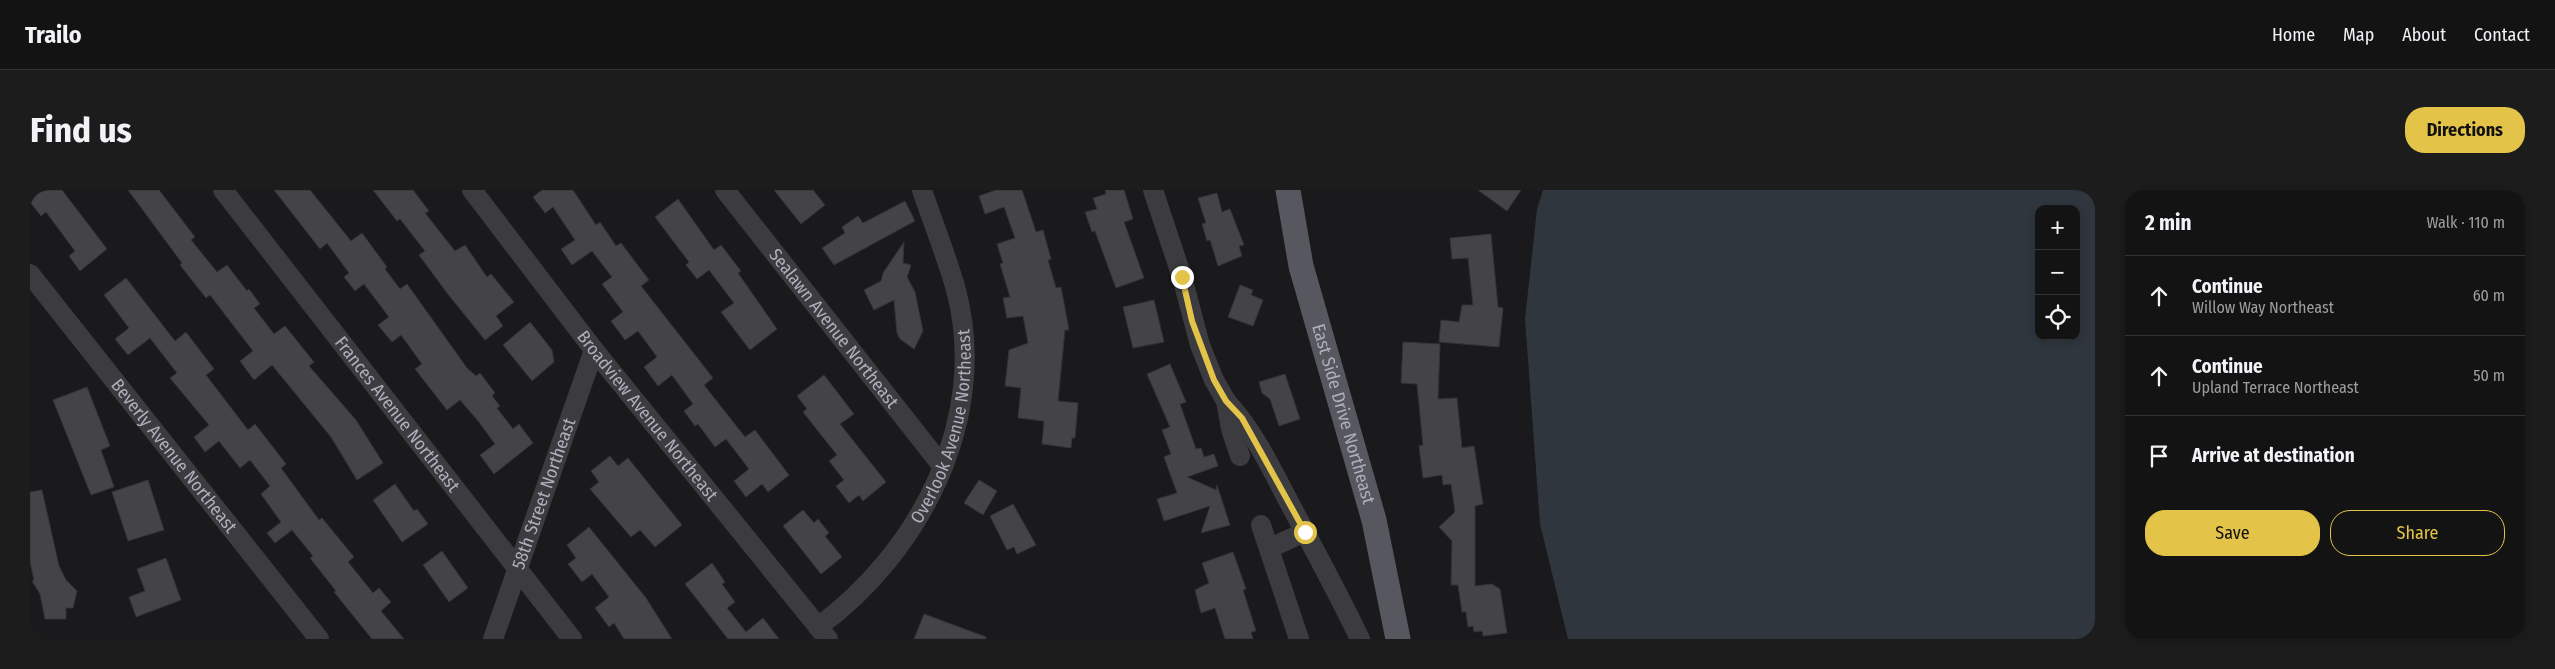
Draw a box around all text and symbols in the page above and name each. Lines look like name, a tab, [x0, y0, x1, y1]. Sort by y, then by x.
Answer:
text: Trailo	[25, 21, 82, 49]
text: Home	[2272, 24, 2315, 46]
text: Map	[2343, 24, 2374, 46]
text: About	[2402, 24, 2446, 46]
text: Contact	[2474, 24, 2530, 46]
button: Directions	[2405, 107, 2525, 153]
text: Find us	[30, 109, 132, 151]
map controls	[2035, 205, 2080, 340]
button: +	[2035, 205, 2080, 250]
text: 2 min	[2145, 210, 2192, 236]
text: Walk · 110 m	[2427, 213, 2505, 232]
street label: Sealawn Avenue Northeast	[764, 244, 903, 412]
button: −	[2035, 250, 2080, 295]
route end	[1171, 266, 1194, 289]
text: Continue	[2192, 275, 2263, 298]
icon: ahead	[2145, 282, 2173, 310]
text: 60 m	[2473, 286, 2505, 305]
button: locate	[2035, 295, 2080, 340]
text: Willow Way Northeast	[2192, 298, 2334, 317]
street label: East Side Drive Northeast	[1307, 321, 1380, 507]
street label: Broadview Avenue Northeast	[572, 326, 723, 505]
street label: Overlook Avenue Northeast	[906, 328, 976, 528]
street label: Frances Avenue Northeast	[330, 332, 465, 496]
text: Continue	[2192, 355, 2263, 378]
icon: ahead	[2145, 362, 2173, 390]
text: 50 m	[2473, 366, 2505, 385]
street label: Beverly Avenue Northeast	[106, 375, 242, 537]
text: Upland Terrace Northeast	[2192, 378, 2359, 397]
street label: 58th Street Northeast	[507, 415, 580, 572]
icon: arrive	[2145, 442, 2173, 470]
text: Arrive at destination	[2192, 444, 2355, 467]
button: Save	[2145, 510, 2320, 556]
button: Share	[2330, 510, 2505, 556]
route start	[1294, 521, 1317, 544]

